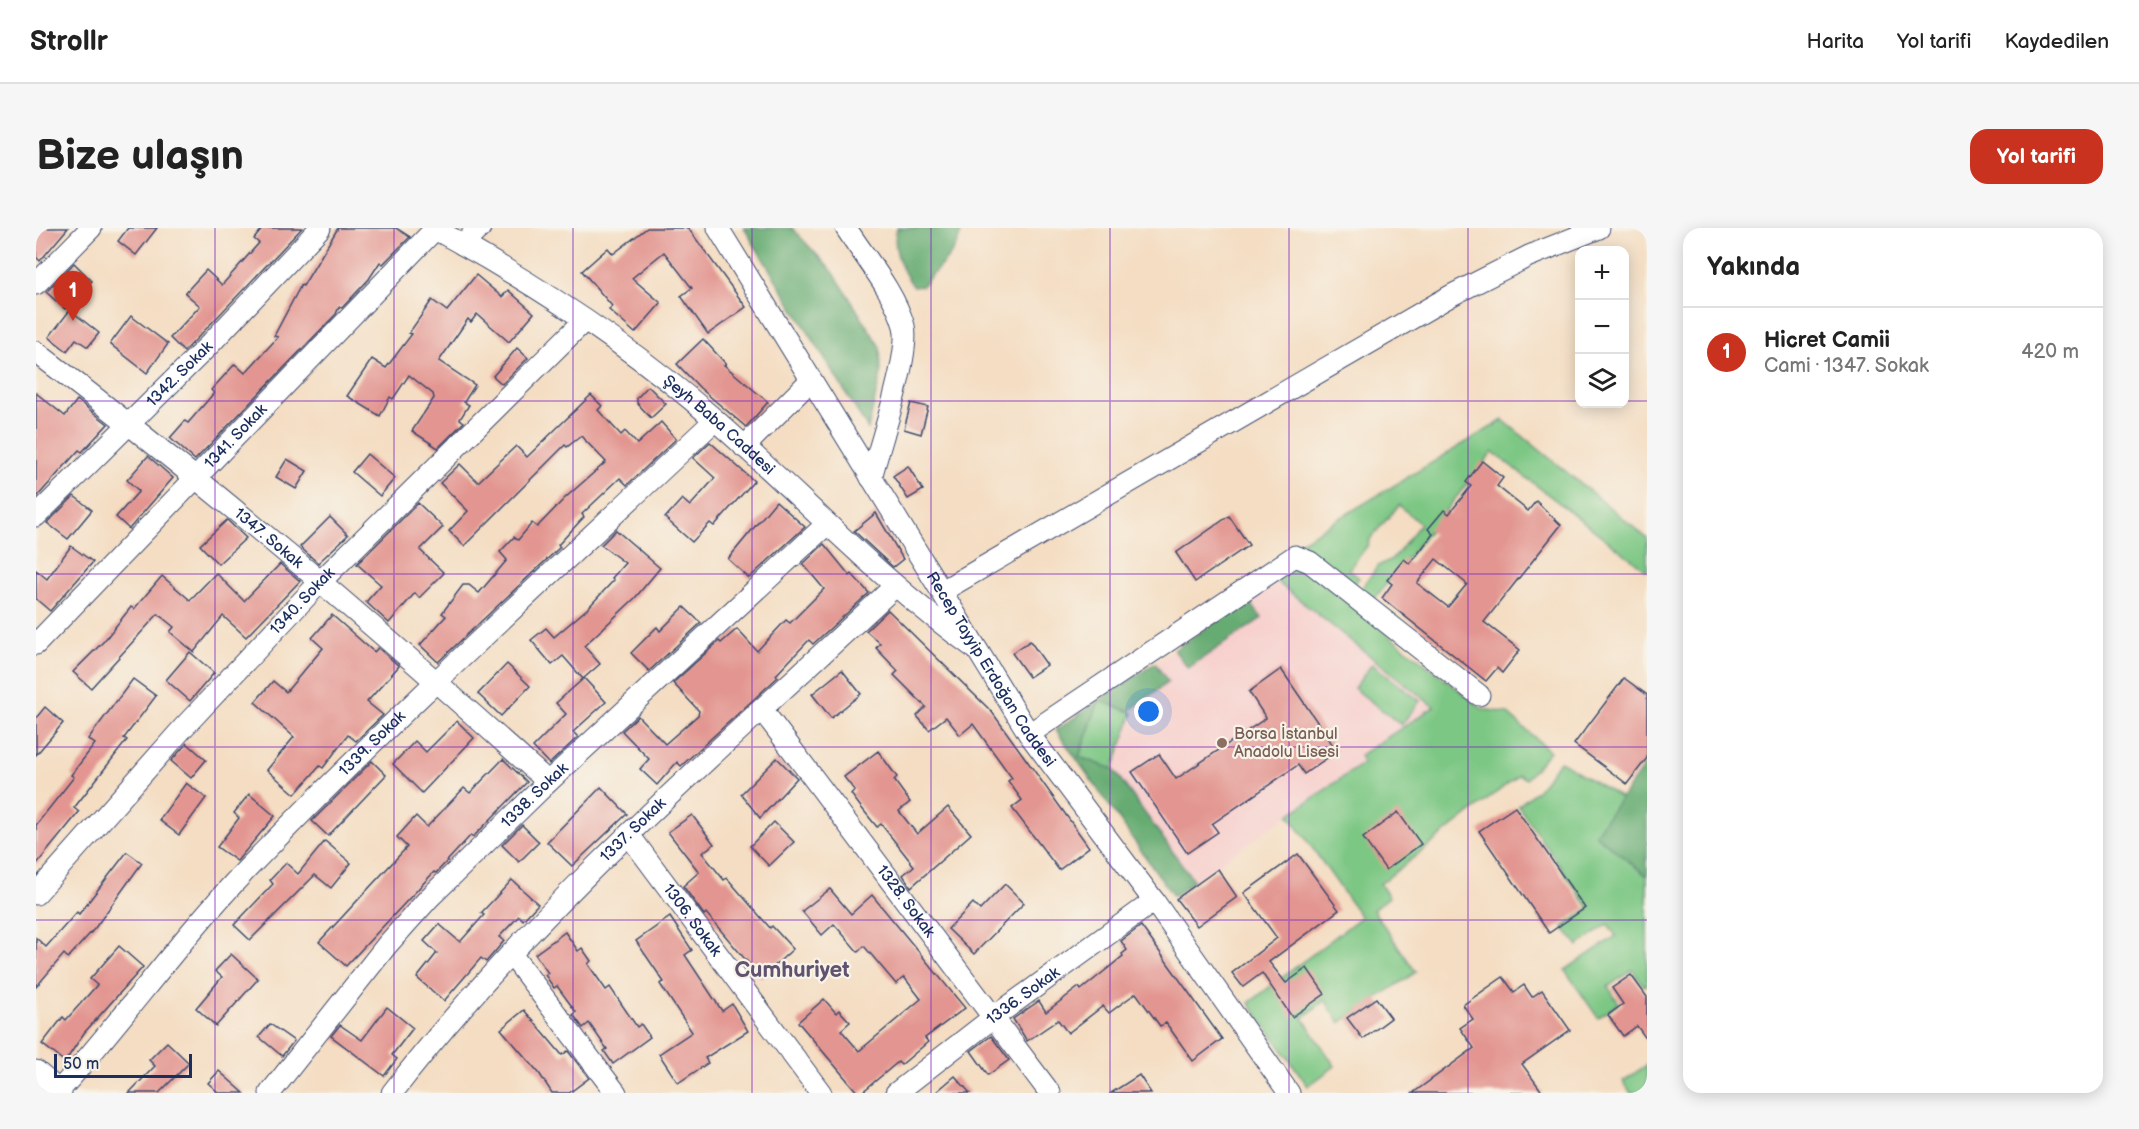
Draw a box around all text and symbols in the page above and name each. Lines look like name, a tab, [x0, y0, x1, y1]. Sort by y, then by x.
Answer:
text: Strollr	[30, 25, 108, 58]
text: Harita	[1807, 29, 1864, 54]
text: Yol tarifi	[1897, 29, 1972, 54]
text: Kaydedilen	[2005, 29, 2109, 54]
button: Yol tarifi	[1970, 129, 2103, 184]
text: Bize ulaşın	[36, 131, 244, 182]
map controls	[1575, 246, 1629, 408]
button: +	[1575, 246, 1629, 300]
text: Yakında	[1707, 252, 1800, 283]
pin: 1	[54, 272, 93, 321]
button: −	[1575, 300, 1629, 354]
text: Hicret Camii	[1764, 327, 1890, 354]
street label: 1342. Sokak	[143, 337, 217, 411]
text: 1	[1722, 340, 1731, 364]
text: 420 m	[2021, 340, 2079, 364]
button: layers	[1575, 354, 1629, 408]
text: Cami · 1347. Sokak	[1764, 354, 1929, 378]
street label: Şeyh Baba Caddesi	[659, 371, 779, 479]
street label: 1341. Sokak	[200, 400, 271, 473]
street label: 1347. Sokak	[230, 504, 307, 572]
street label: 1340. Sokak	[266, 563, 339, 639]
street label: Recep Tayyip Erdoğan Caddesi	[922, 569, 1060, 771]
your location	[1134, 697, 1163, 726]
street label: 1339. Sokak	[335, 707, 409, 780]
place label: Borsa İstanbul Anadolu Lisesi	[1234, 723, 1339, 762]
marker: Borsa İstanbul Anadolu Lisesi	[1215, 736, 1229, 750]
street label: 1338. Sokak	[497, 759, 572, 832]
street label: 1337. Sokak	[596, 794, 670, 866]
street label: 1328. Sokak	[873, 862, 939, 941]
street label: 1306. Sokak	[659, 880, 726, 960]
district label: Cumhuriyet	[735, 957, 850, 984]
street label: 1336. Sokak	[983, 963, 1064, 1029]
scale bar	[54, 1051, 192, 1078]
text: 50 m	[63, 1055, 99, 1074]

